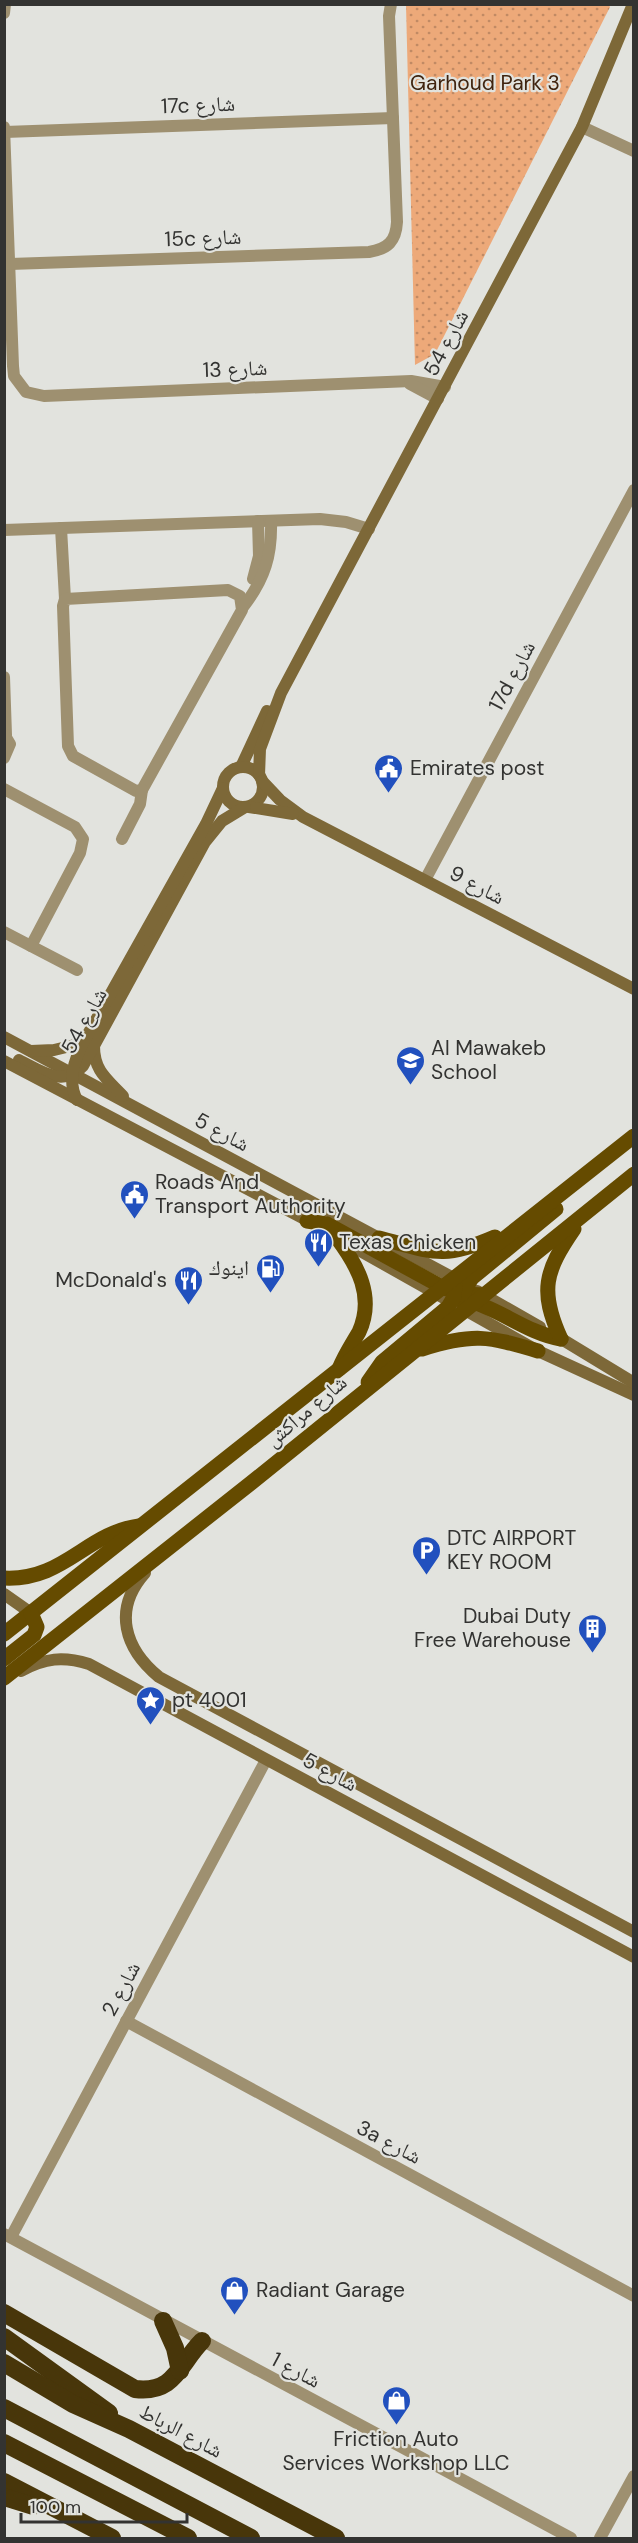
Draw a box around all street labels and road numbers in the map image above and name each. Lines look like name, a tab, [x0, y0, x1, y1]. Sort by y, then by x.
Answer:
street label: 17c شارع	[161, 90, 235, 120]
street label: 15c شارع	[164, 223, 242, 253]
street label: شارع 54	[417, 305, 475, 381]
street label: شارع 13	[202, 354, 268, 384]
street label: 17d شارع	[482, 636, 542, 716]
street label: شارع 9	[445, 859, 509, 911]
street label: شارع 54	[55, 983, 113, 1059]
street label: شارع 5	[190, 1106, 254, 1158]
street label: شارع مراكش	[259, 1369, 353, 1453]
street label: شارع 5	[298, 1746, 362, 1798]
street label: شارع 2	[95, 1957, 147, 2021]
street label: 3a شارع	[352, 2113, 426, 2171]
street label: شارع 1	[266, 2345, 326, 2395]
street label: شارع الرباط	[134, 2397, 228, 2465]

